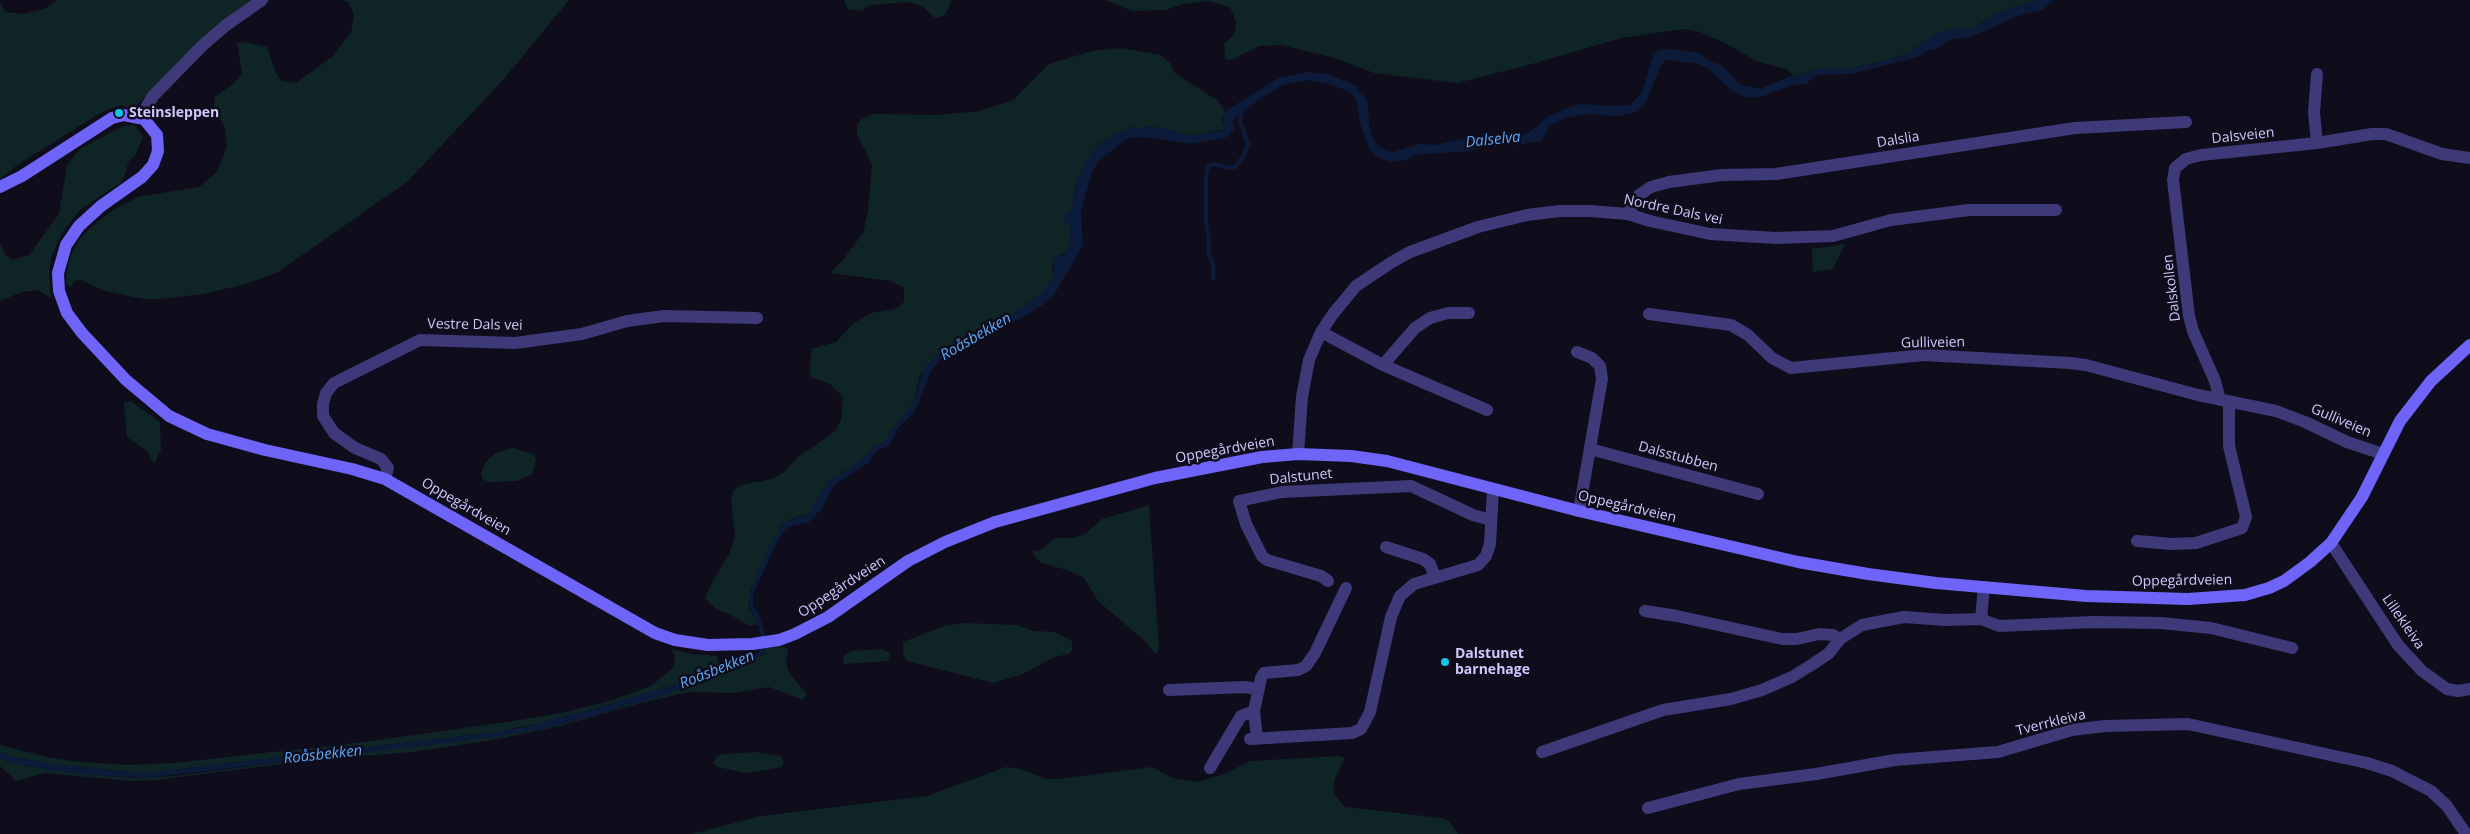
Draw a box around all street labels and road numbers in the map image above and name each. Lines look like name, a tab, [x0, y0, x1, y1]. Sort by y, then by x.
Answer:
street label: Dalsveien	[2211, 124, 2275, 148]
street label: Dalslia	[1875, 128, 1921, 152]
street label: Nordre Dals vei	[1622, 191, 1724, 229]
street label: Dalskollen	[2160, 254, 2184, 322]
street label: Vestre Dals vei	[427, 316, 523, 334]
street label: Gulliveien	[1901, 334, 1965, 352]
street label: Gulliveien	[2308, 401, 2374, 441]
street label: Oppegårdveien	[1174, 433, 1276, 467]
street label: Dalsstubben	[1636, 438, 1720, 476]
street label: Dalstunet	[1269, 465, 1333, 489]
street label: Oppegårdveien	[418, 475, 514, 539]
street label: Oppegårdveien	[1576, 488, 1678, 526]
street label: Oppegårdveien	[795, 553, 889, 621]
street label: Oppegårdveien	[2132, 572, 2232, 590]
street label: Lillekleiva	[2378, 591, 2428, 653]
street label: Tverrkleiva	[2014, 706, 2088, 740]

